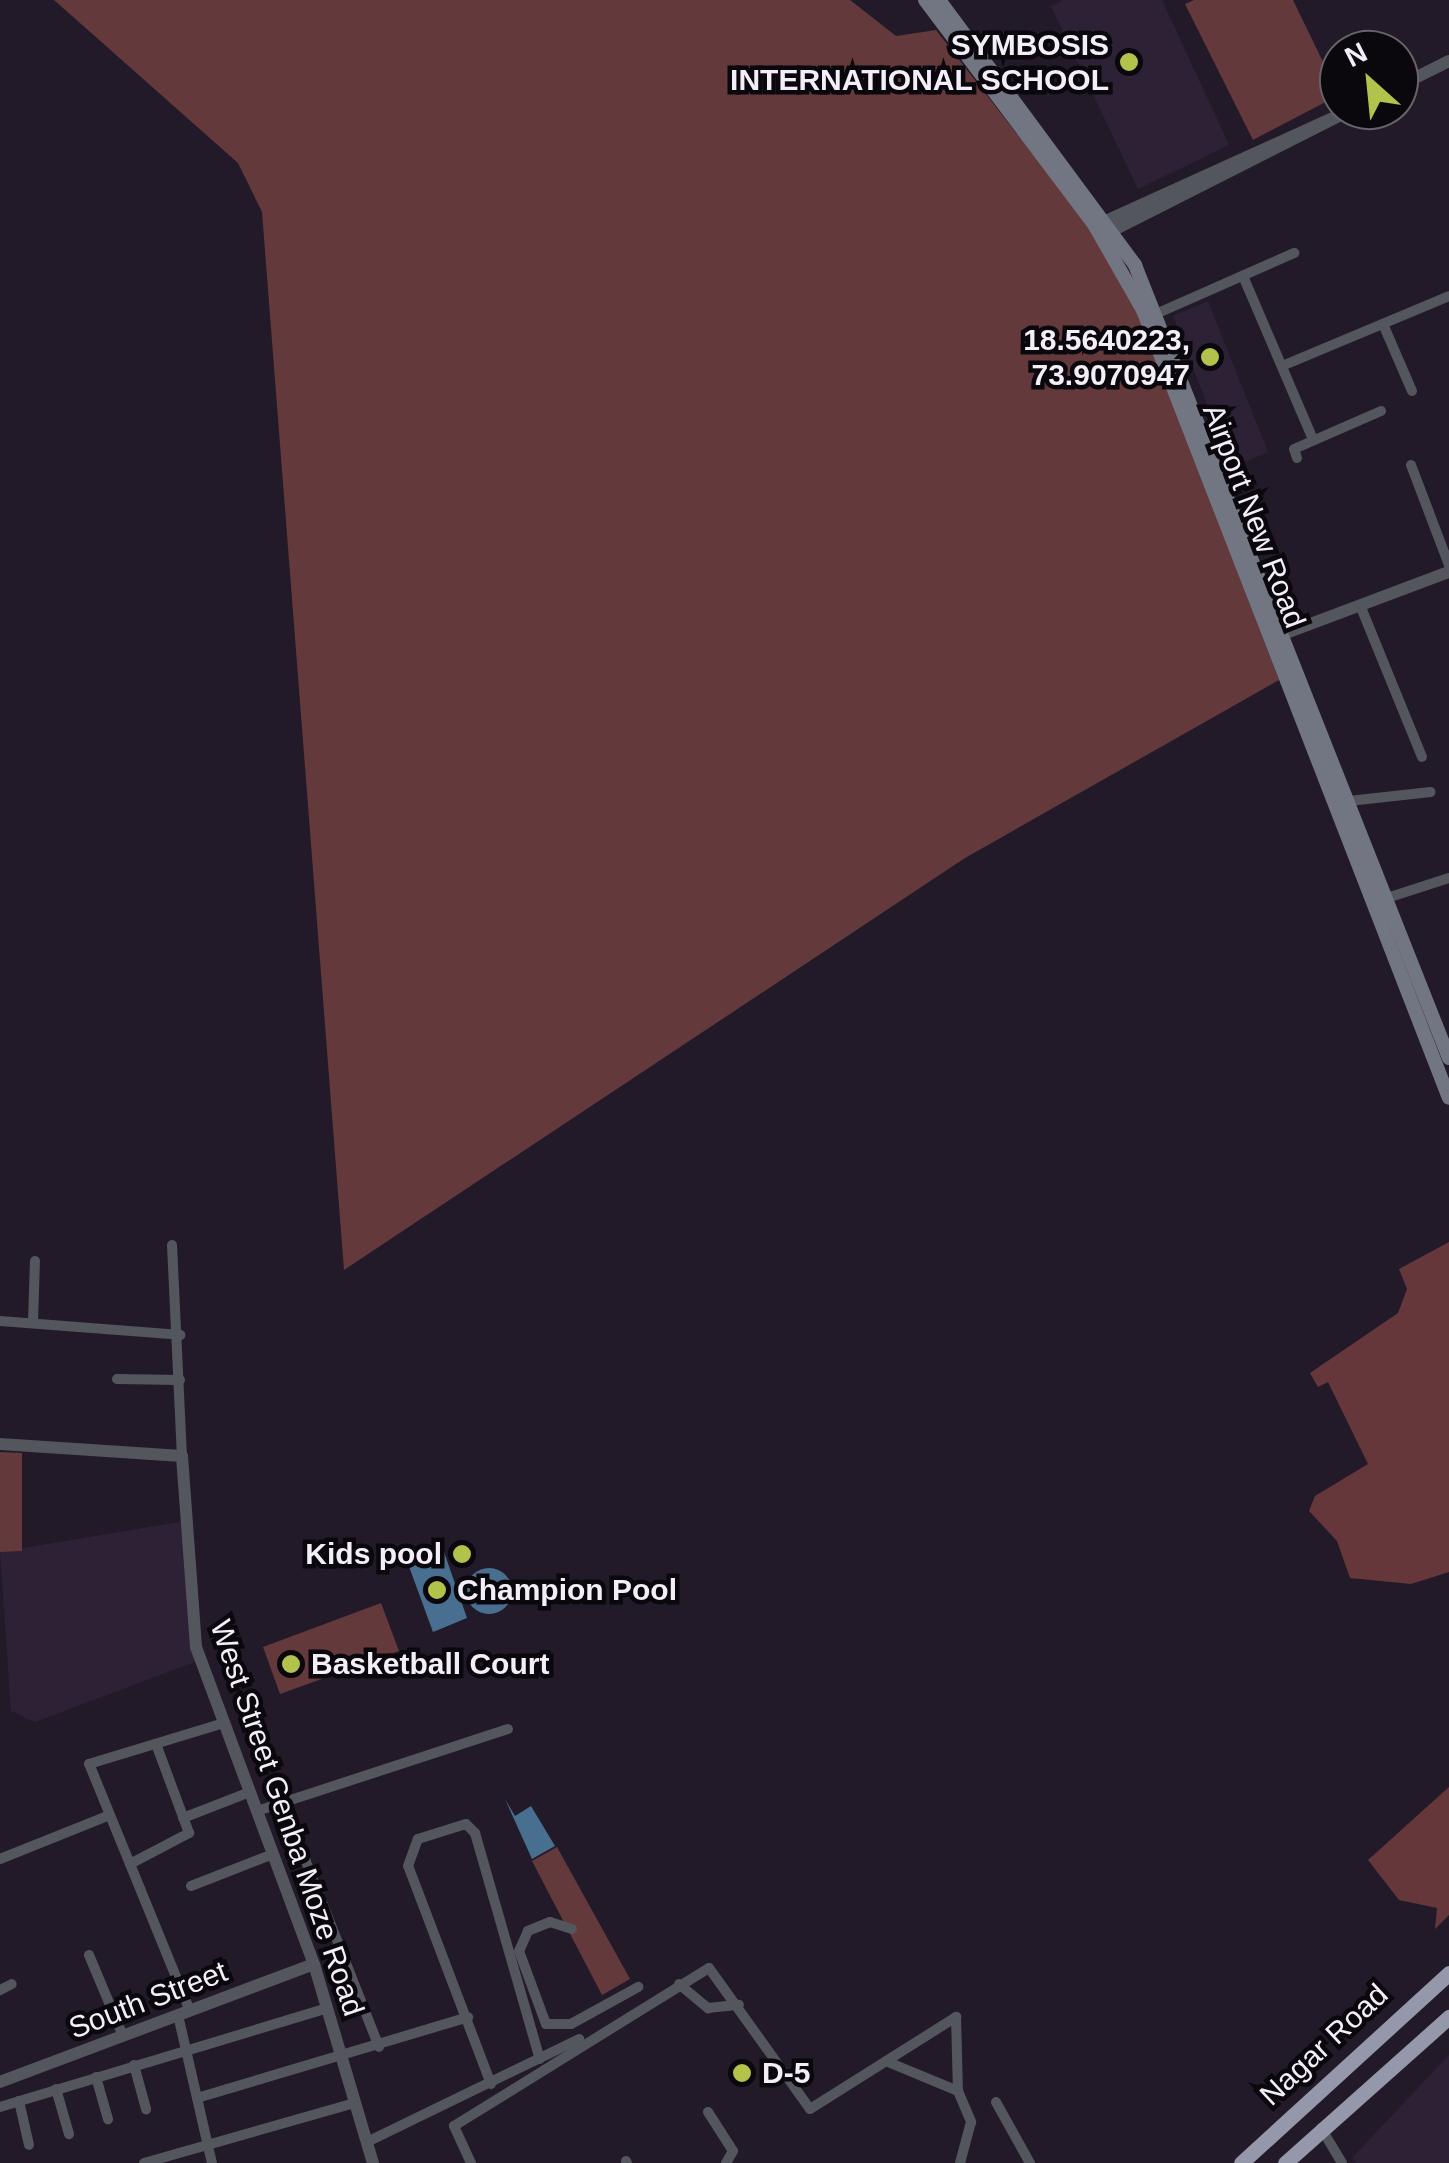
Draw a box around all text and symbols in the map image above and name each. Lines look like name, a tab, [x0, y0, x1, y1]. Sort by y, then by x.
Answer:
place label: SYMBOSIS INTERNATIONAL SCHOOL	[730, 27, 1109, 98]
north arrow	[1319, 30, 1419, 130]
text: N	[1340, 36, 1372, 73]
marker: SYMBOSIS INTERNATIONAL SCHOOL	[1118, 51, 1140, 73]
place label: 18.5640223, 73.9070947	[1023, 322, 1190, 392]
marker: 18.5640223, 73.9070947	[1199, 346, 1221, 368]
street label: Airport New Road	[1195, 399, 1313, 633]
place label: Kids pool	[305, 1536, 442, 1572]
marker: Kids pool	[451, 1543, 473, 1565]
place label: Champion Pool	[457, 1572, 677, 1608]
marker: Champion Pool	[426, 1579, 448, 1601]
street label: West Street Genba Moze Road	[202, 1615, 372, 2021]
place label: Basketball Court	[311, 1646, 549, 1682]
marker: Basketball Court	[280, 1653, 302, 1675]
street label: South Street	[64, 1953, 232, 2047]
street label: Nagar Road	[1253, 1977, 1395, 2113]
place label: D-5	[762, 2055, 810, 2091]
marker: D-5	[731, 2062, 753, 2084]

